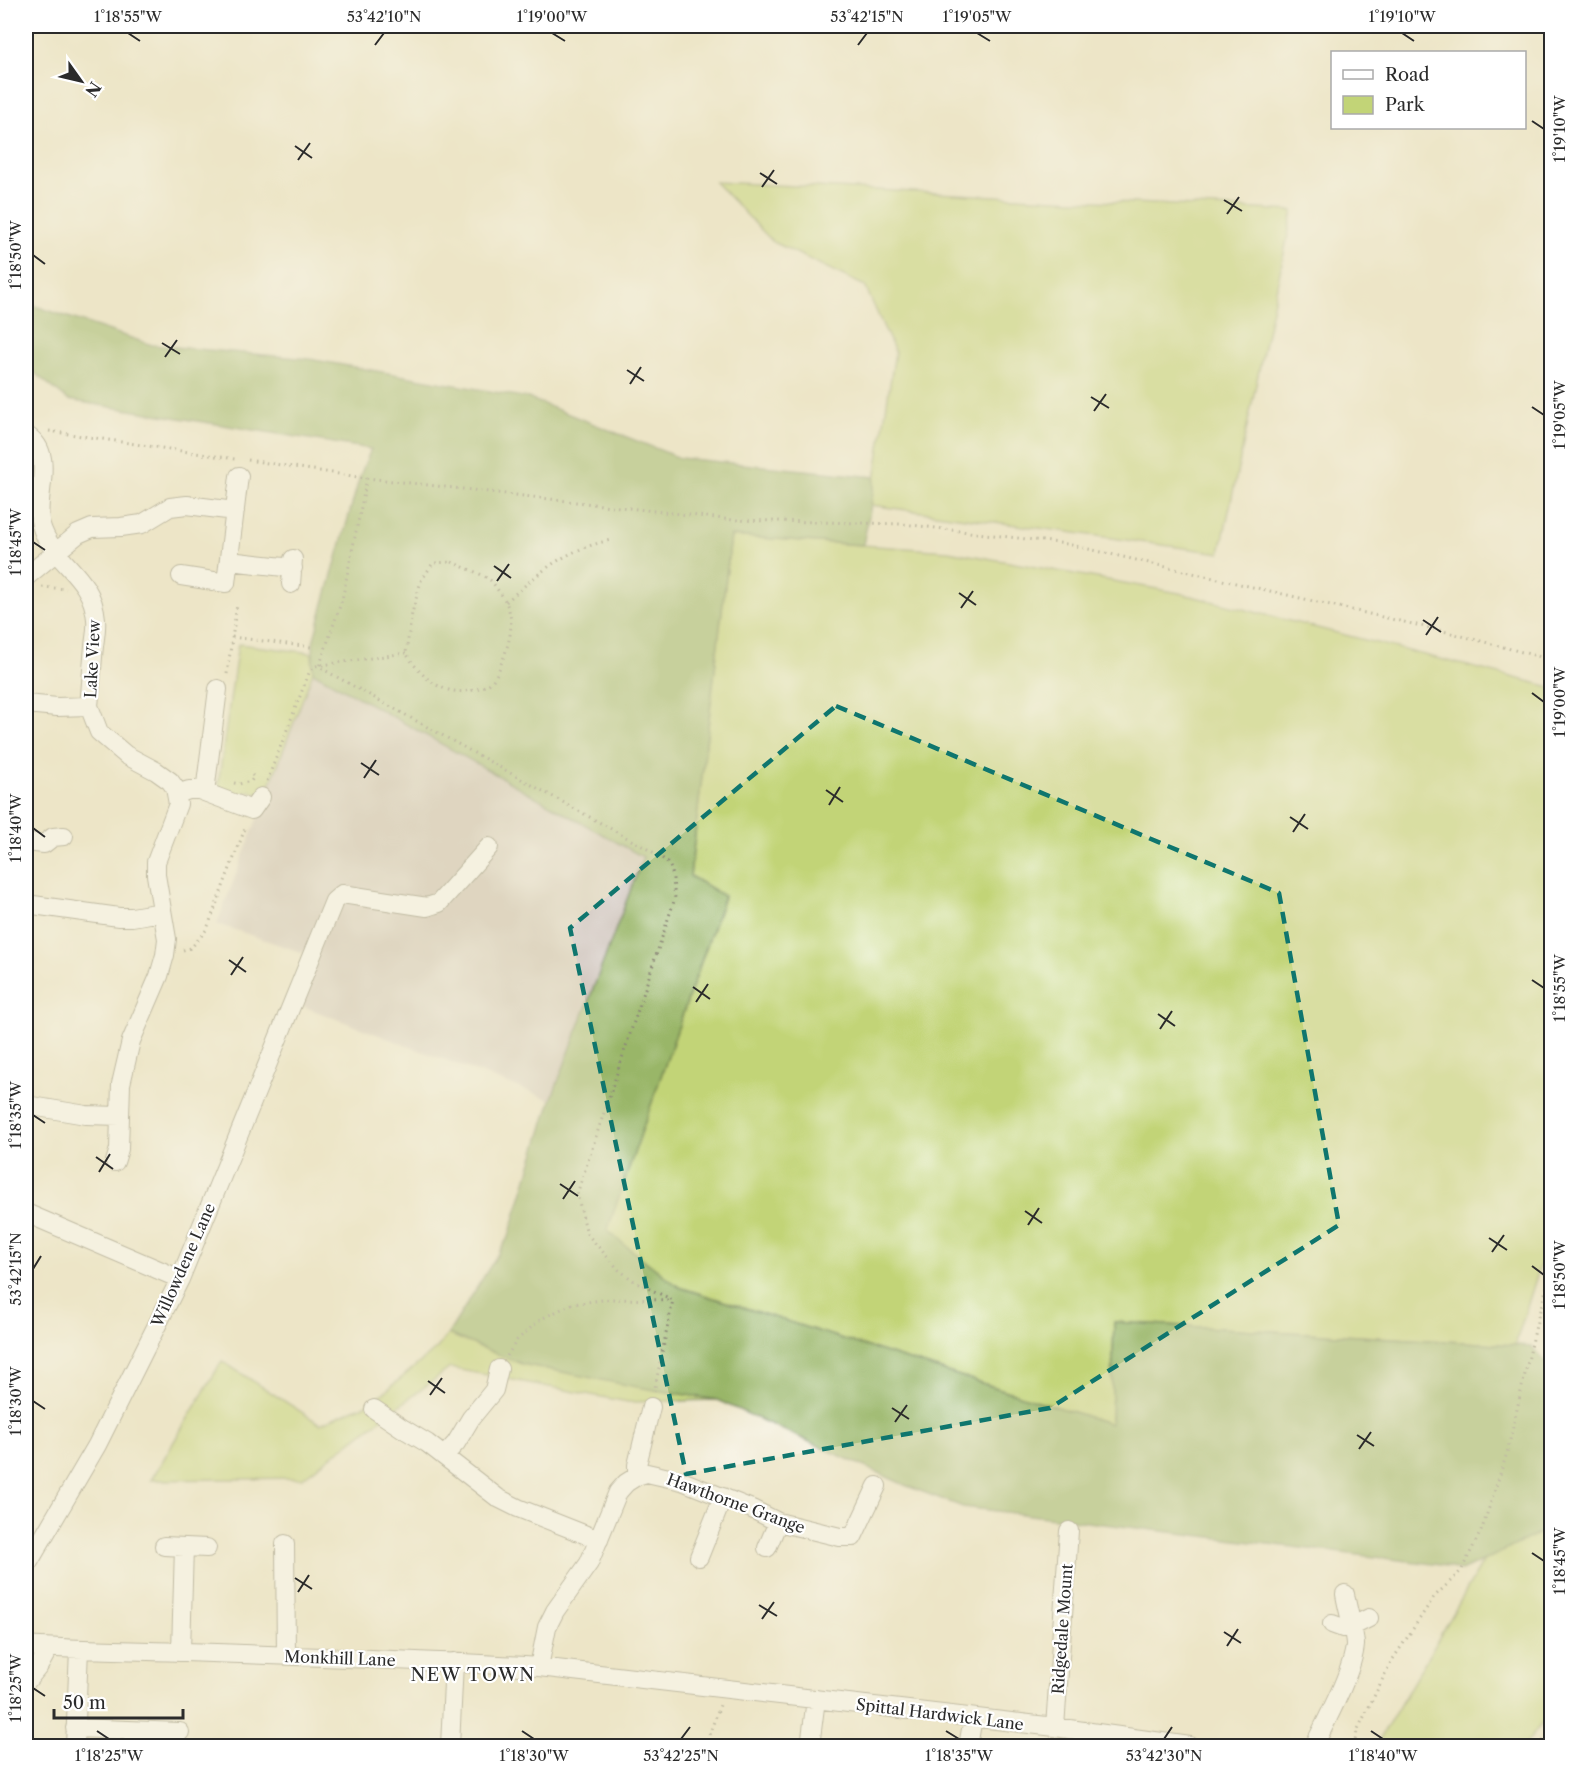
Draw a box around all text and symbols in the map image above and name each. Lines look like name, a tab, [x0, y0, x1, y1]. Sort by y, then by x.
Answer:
text: 1°18'55"W	[94, 7, 162, 26]
text: 53°42'10"N	[347, 7, 421, 26]
text: 1°19'00"W	[517, 7, 588, 26]
text: 53°42'15"N	[830, 7, 904, 26]
text: 1°19'05"W	[942, 7, 1012, 26]
text: 1°19'10"W	[1368, 7, 1436, 26]
north arrow	[51, 51, 111, 111]
legend	[1331, 51, 1526, 129]
text: Road	[1385, 64, 1430, 86]
text: N	[81, 78, 106, 101]
text: Park	[1385, 94, 1426, 116]
text: 1°19'10"W	[1550, 95, 1569, 163]
text: 1°18'50"W	[6, 220, 25, 290]
text: 1°19'05"W	[1550, 380, 1569, 450]
text: 1°18'45"W	[6, 508, 25, 576]
street label: Lake View	[80, 619, 104, 699]
text: 1°19'00"W	[1550, 666, 1569, 737]
text: 1°18'40"W	[6, 793, 25, 862]
text: 1°18'55"W	[1550, 954, 1569, 1022]
text: 1°18'35"W	[6, 1080, 25, 1149]
street label: Willowdene Lane	[146, 1200, 219, 1331]
text: 53°42'15"N	[6, 1232, 25, 1306]
text: 1°18'50"W	[1550, 1240, 1569, 1310]
text: 1°18'30"W	[6, 1366, 25, 1436]
street label: Hawthorne Grange	[664, 1469, 808, 1537]
text: 1°18'45"W	[1550, 1527, 1569, 1595]
street label: Ridgedale Mount	[1047, 1563, 1077, 1695]
street label: Monkhill Lane	[284, 1646, 396, 1670]
text: 1°18'25"W	[6, 1653, 25, 1722]
district label: NEW TOWN	[410, 1664, 536, 1686]
scale bar	[54, 1682, 183, 1720]
text: 50 m	[63, 1692, 106, 1714]
street label: Spittal Hardwick Lane	[855, 1694, 1025, 1734]
text: 1°18'25"W	[75, 1746, 144, 1765]
text: 1°18'30"W	[499, 1746, 569, 1765]
text: 53°42'25"N	[643, 1746, 719, 1765]
text: 1°18'35"W	[925, 1746, 994, 1765]
text: 53°42'30"N	[1126, 1746, 1202, 1765]
text: 1°18'40"W	[1349, 1746, 1418, 1765]

